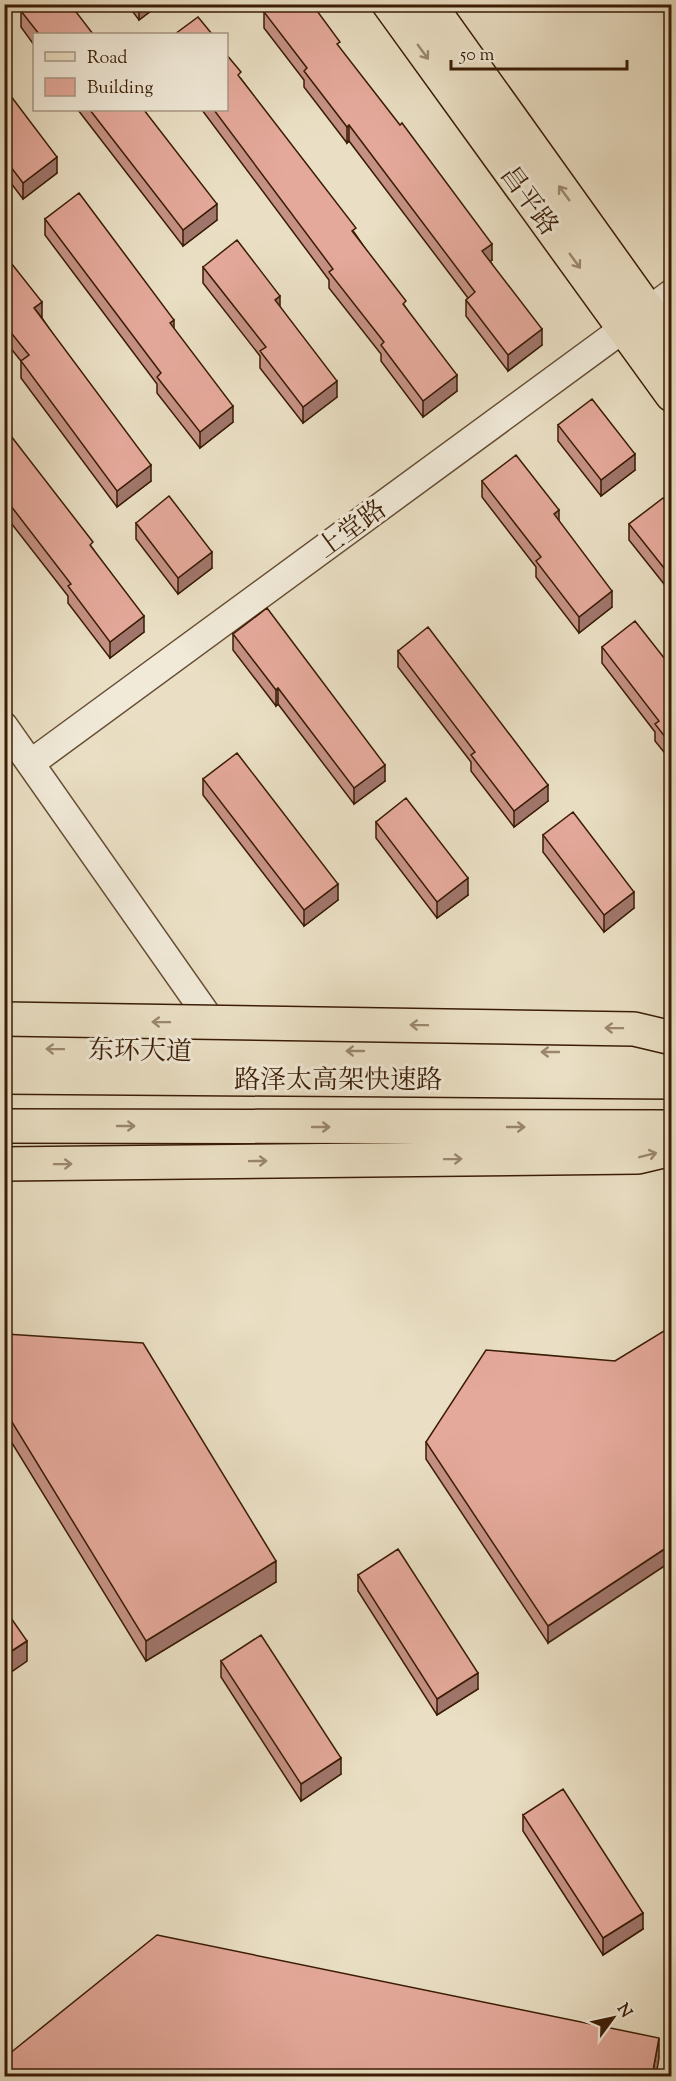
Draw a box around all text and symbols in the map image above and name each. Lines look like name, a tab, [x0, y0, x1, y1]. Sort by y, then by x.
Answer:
legend	[33, 33, 228, 111]
scale bar	[451, 33, 626, 71]
one-way arrow	[417, 43, 429, 59]
text: 50 m	[459, 43, 495, 69]
text: Road	[87, 46, 127, 72]
text: Building	[87, 76, 153, 102]
street label: 昌平路	[490, 159, 566, 244]
one-way arrow	[558, 186, 570, 202]
one-way arrow	[568, 252, 581, 268]
street label: 上堂路	[310, 492, 395, 568]
one-way arrow	[152, 1016, 172, 1027]
one-way arrow	[410, 1020, 430, 1031]
one-way arrow	[605, 1023, 625, 1034]
street label: 东环大道	[88, 1033, 192, 1072]
one-way arrow	[46, 1043, 66, 1055]
one-way arrow	[346, 1045, 366, 1057]
one-way arrow	[541, 1046, 561, 1058]
street label: 路泽太高架快速路	[234, 1063, 442, 1100]
one-way arrow	[115, 1120, 135, 1132]
one-way arrow	[310, 1121, 330, 1133]
one-way arrow	[505, 1121, 525, 1133]
one-way arrow	[638, 1148, 657, 1160]
one-way arrow	[442, 1153, 462, 1165]
one-way arrow	[247, 1156, 267, 1167]
one-way arrow	[52, 1158, 72, 1169]
north arrow	[583, 1988, 643, 2048]
text: N	[610, 2000, 637, 2023]

